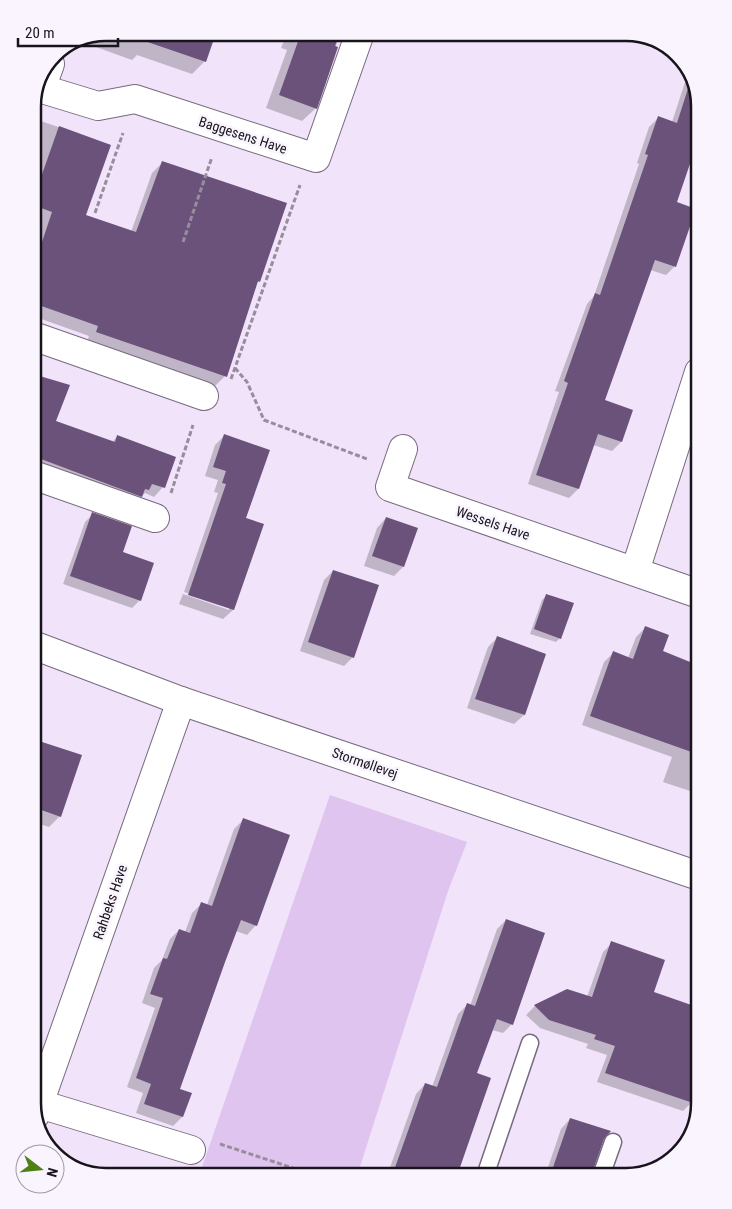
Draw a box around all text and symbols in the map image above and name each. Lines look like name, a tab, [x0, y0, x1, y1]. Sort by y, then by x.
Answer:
scale bar	[18, 15, 118, 47]
text: 20 m	[25, 24, 55, 42]
street label: Baggesens Have	[197, 113, 290, 157]
street label: Wessels Have	[454, 503, 532, 543]
street label: Stormøllevej	[330, 744, 400, 782]
street label: Rahbeks Have	[90, 862, 130, 941]
north arrow	[15, 1144, 65, 1194]
text: N	[44, 1166, 61, 1179]

